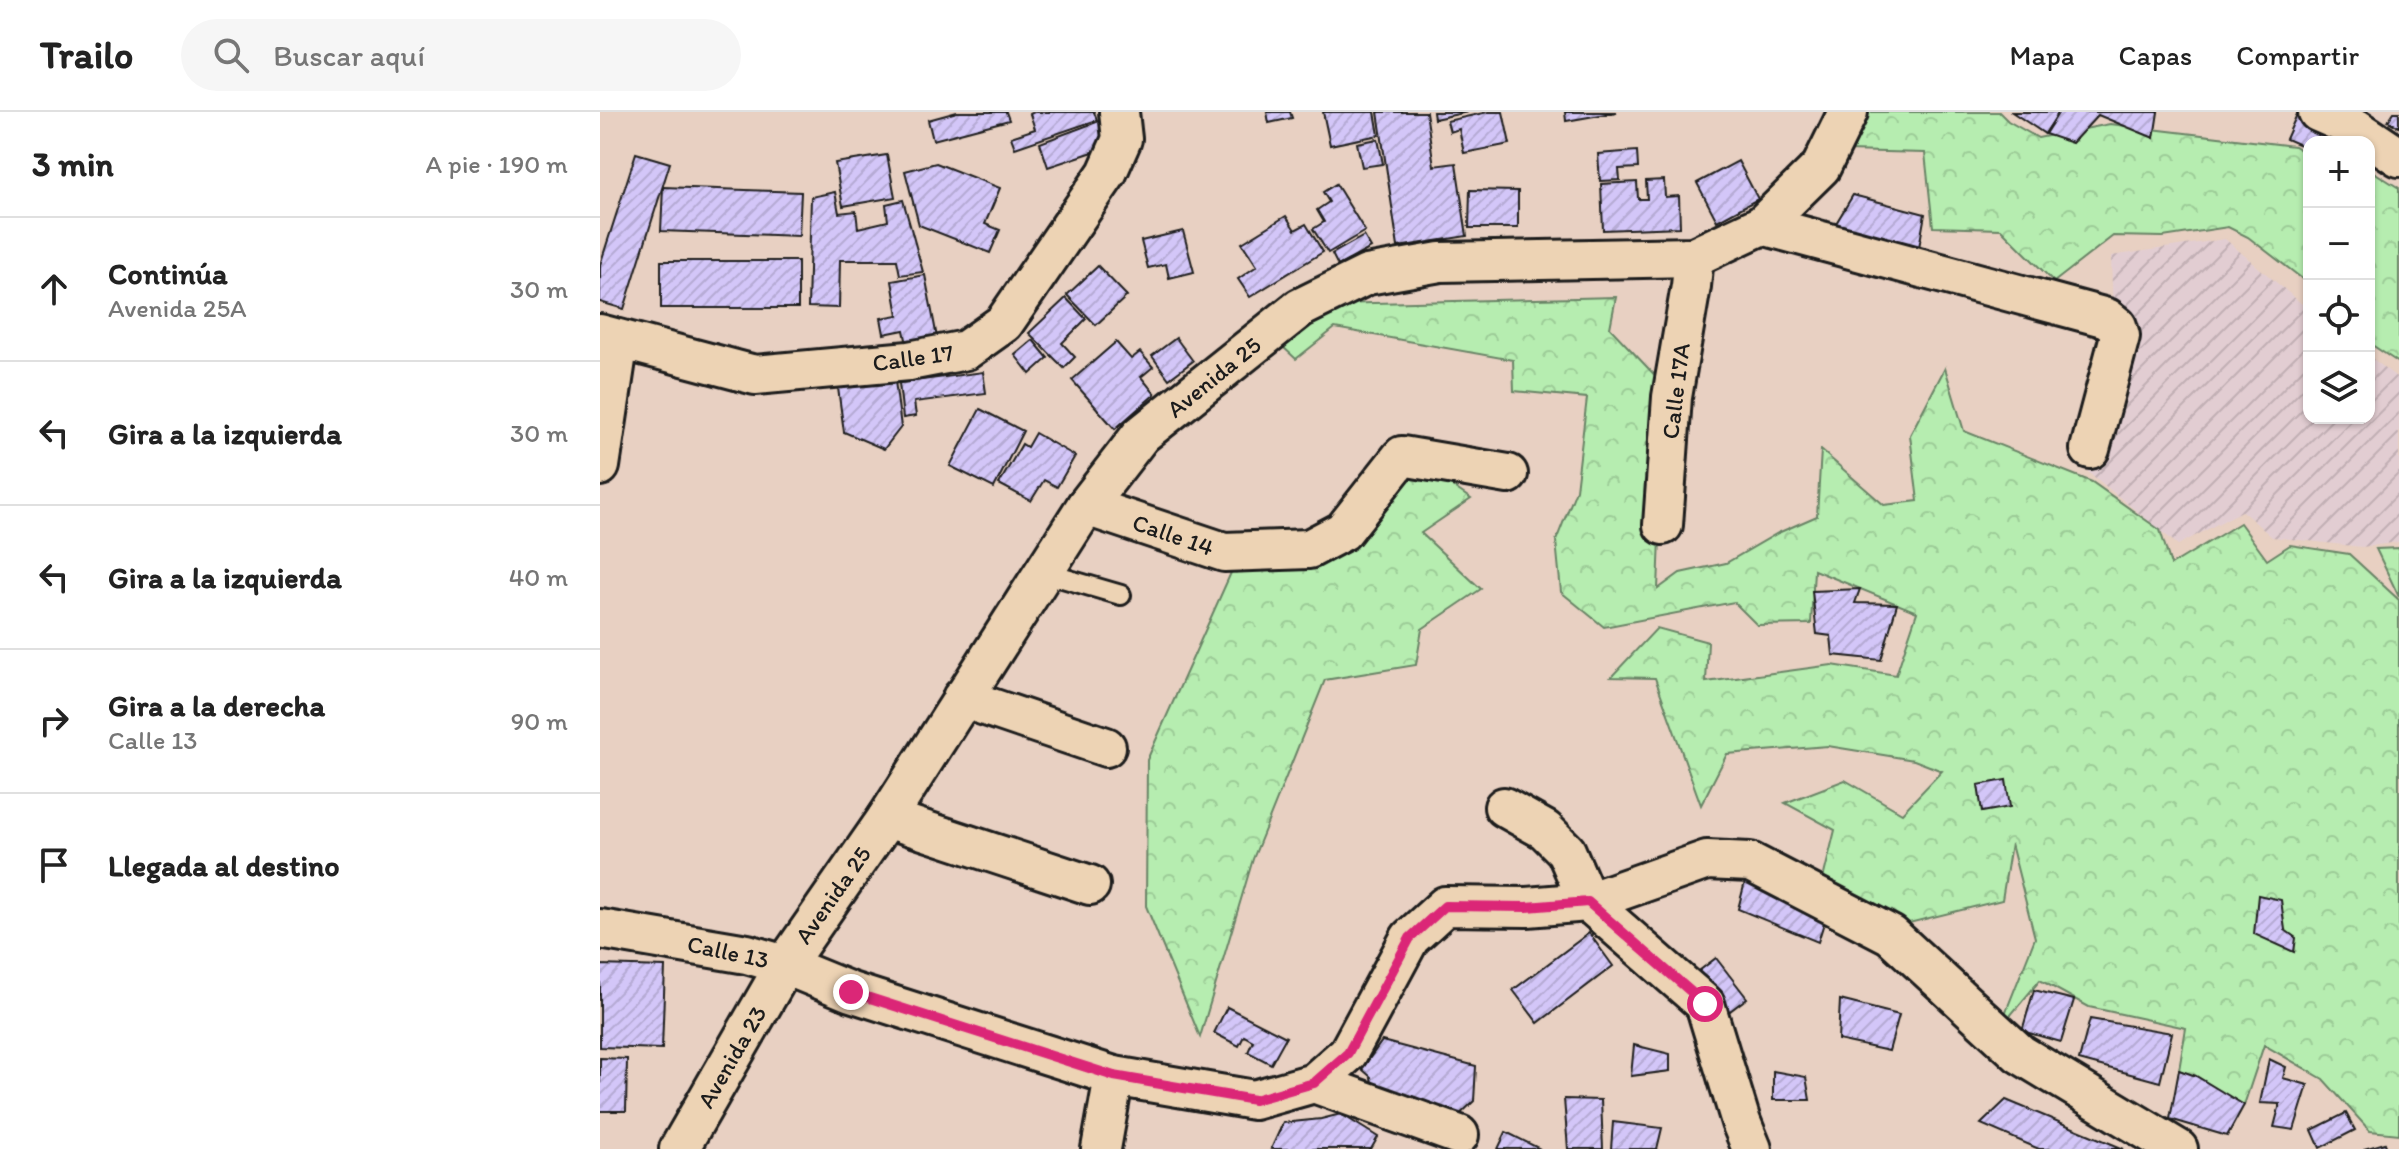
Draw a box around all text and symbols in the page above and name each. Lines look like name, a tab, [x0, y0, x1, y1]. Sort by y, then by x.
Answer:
search box	[181, 19, 741, 91]
text: Trailo	[40, 32, 133, 78]
icon: search	[209, 33, 253, 77]
text: Buscar aquí	[273, 37, 425, 74]
text: Mapa	[2009, 38, 2075, 72]
text: Capas	[2119, 38, 2192, 72]
text: Compartir	[2236, 38, 2359, 72]
map controls	[2303, 136, 2375, 424]
button: +	[2303, 136, 2375, 208]
text: 3 min	[32, 144, 114, 185]
text: A pie · 190 m	[425, 148, 568, 180]
button: −	[2303, 208, 2375, 280]
text: Continúa	[108, 255, 228, 292]
icon: ahead	[32, 267, 76, 311]
text: 30 m	[510, 273, 568, 305]
button: locate	[2303, 280, 2375, 352]
text: Avenida 25A	[108, 292, 247, 324]
street label: Avenida 25	[1161, 330, 1267, 423]
street label: Calle 17	[871, 337, 955, 378]
street label: Calle 17A	[1655, 341, 1696, 441]
button: layers	[2303, 352, 2375, 424]
icon: left	[32, 411, 76, 455]
text: Gira a la izquierda	[108, 415, 342, 452]
text: 30 m	[510, 417, 568, 449]
street label: Calle 14	[1129, 507, 1218, 562]
icon: left	[32, 555, 76, 599]
text: Gira a la izquierda	[108, 559, 342, 596]
text: 40 m	[509, 561, 568, 593]
text: Gira a la derecha	[108, 687, 325, 724]
icon: right	[32, 699, 76, 743]
text: 90 m	[511, 705, 568, 737]
text: Calle 13	[108, 724, 197, 756]
street label: Avenida 25	[788, 840, 877, 949]
icon: arrive	[32, 843, 76, 887]
text: Llegada al destino	[108, 847, 340, 884]
street label: Calle 13	[685, 929, 771, 974]
route end	[833, 974, 869, 1010]
route start	[1687, 986, 1723, 1022]
street label: Avenida 23	[691, 1001, 772, 1113]

